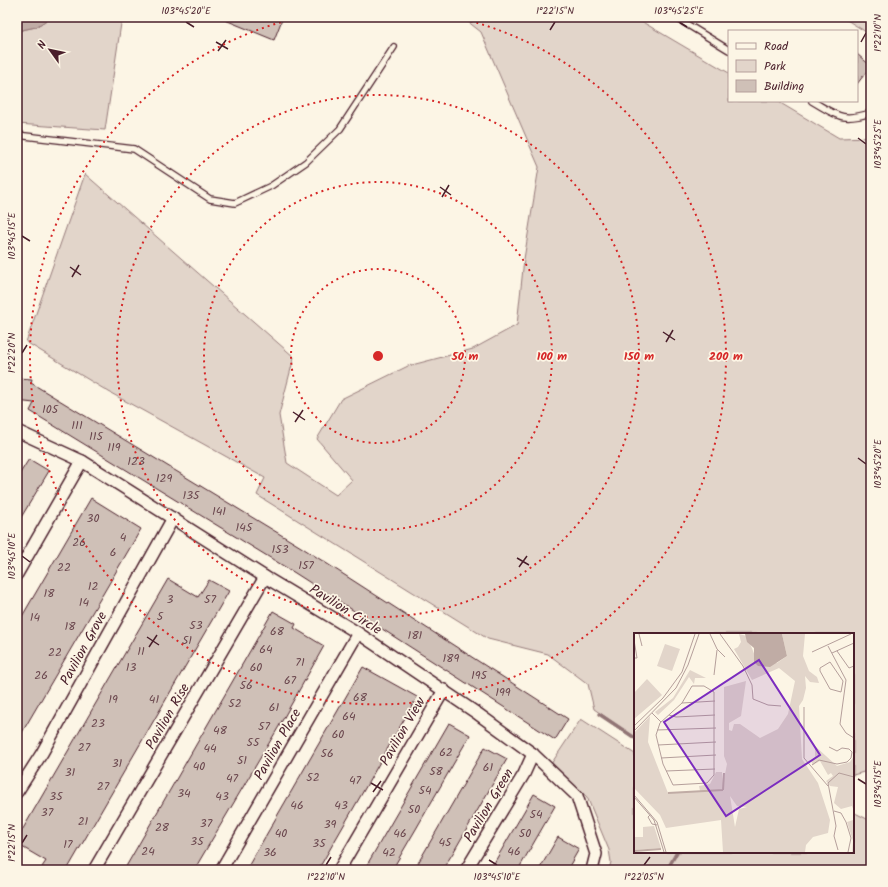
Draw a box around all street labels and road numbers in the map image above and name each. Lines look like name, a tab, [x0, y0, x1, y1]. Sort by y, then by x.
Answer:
street label: Pavilion Circle	[305, 579, 387, 641]
street label: Pavilion Grove	[55, 607, 114, 689]
street label: Pavilion Rise	[140, 679, 196, 754]
street label: Pavilion View	[374, 693, 432, 770]
street label: Pavilion Place	[248, 704, 308, 785]
street label: Pavilion Green	[458, 764, 520, 847]

